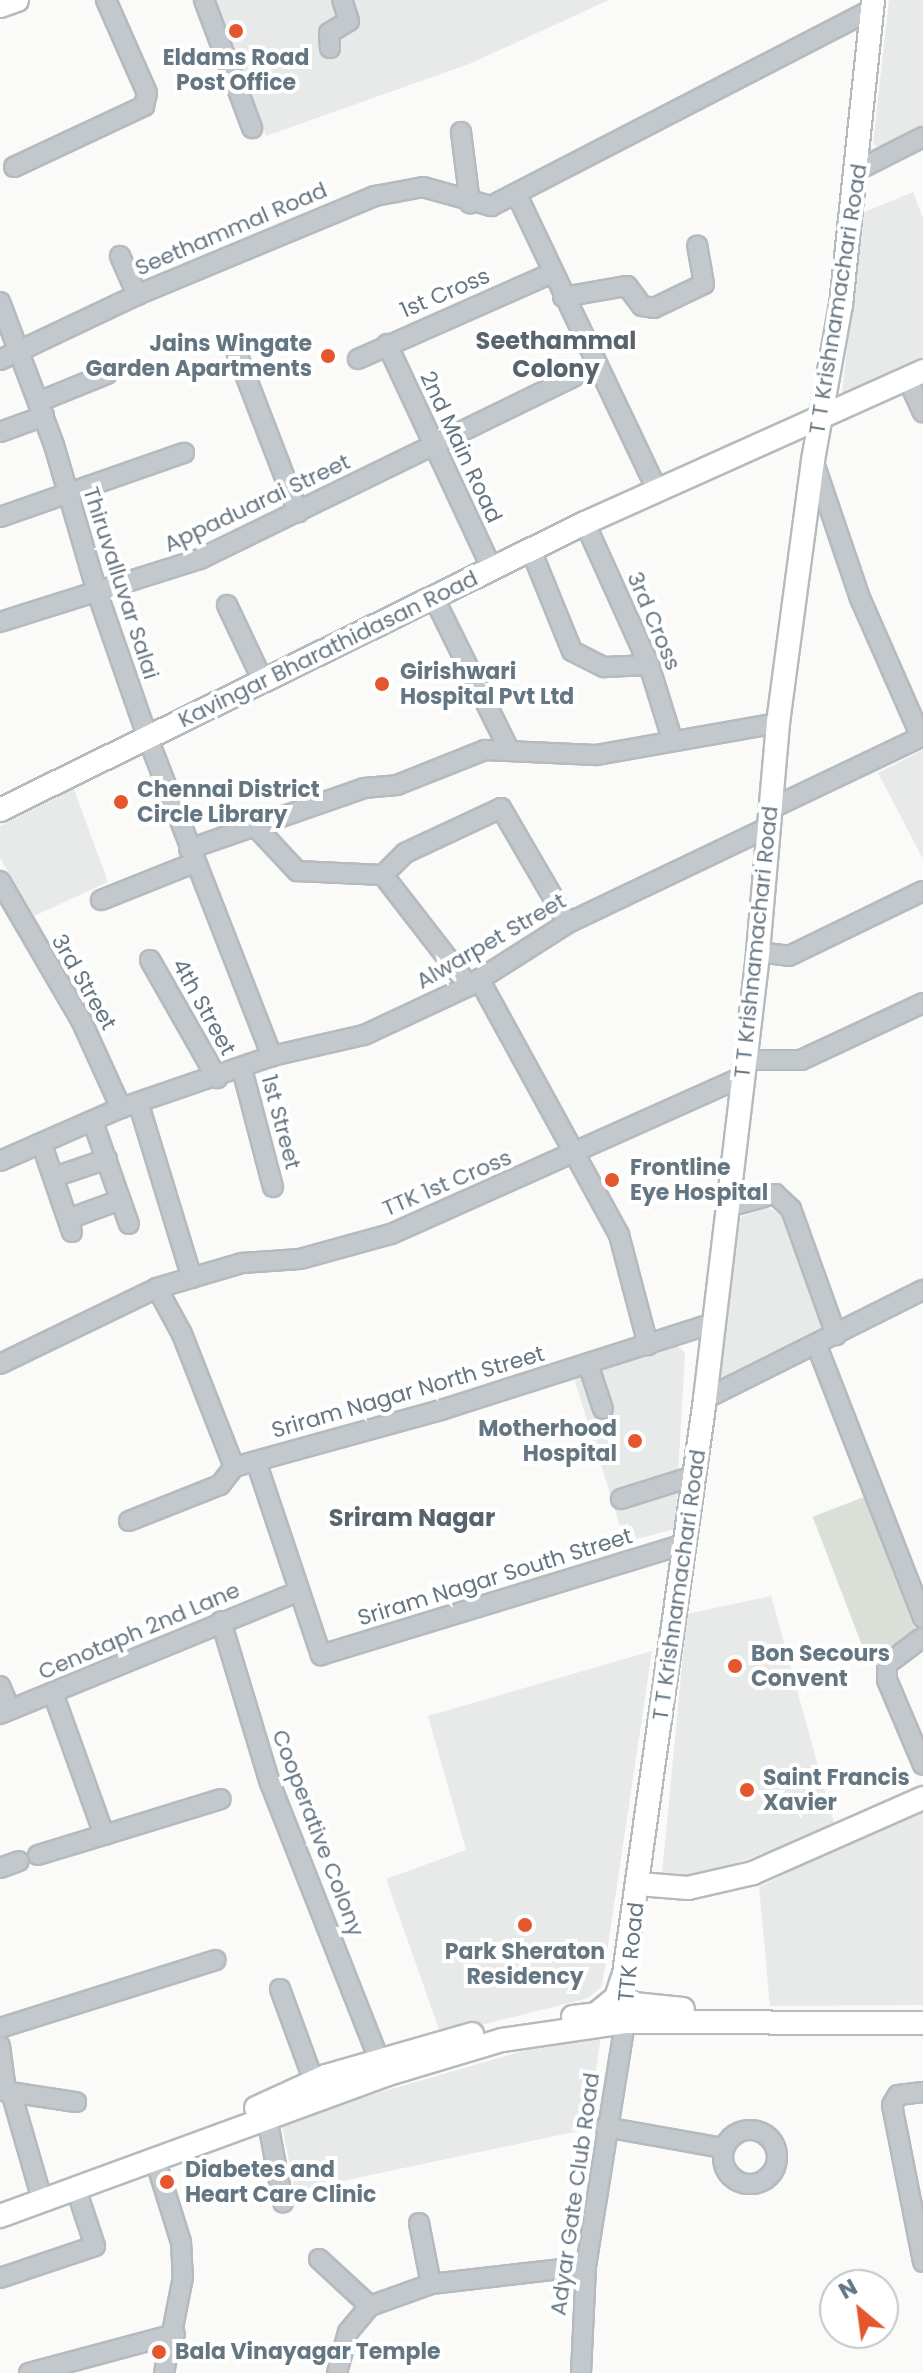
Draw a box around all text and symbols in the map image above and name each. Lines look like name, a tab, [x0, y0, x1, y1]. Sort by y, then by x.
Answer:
marker: Eldams Road Post Office	[227, 22, 245, 40]
place label: Eldams Road Post Office	[163, 44, 309, 96]
street label: T T Krishnamachari Road	[804, 162, 872, 436]
street label: Seethammal Road	[131, 177, 331, 281]
street label: 1st Cross	[396, 262, 494, 324]
district label: Seethammal Colony	[476, 327, 636, 383]
place label: Jains Wingate Garden Apartments	[86, 330, 312, 382]
marker: Jains Wingate Garden Apartments	[319, 347, 337, 365]
street label: 2nd Main Road	[414, 367, 508, 527]
street label: Appaduarai Street	[160, 448, 354, 558]
street label: Thiruvalluvar Salai	[77, 484, 165, 682]
street label: Kavingar Bharathidasan Road	[174, 565, 482, 733]
street label: 3rd Cross	[622, 568, 686, 674]
place label: Girishwari Hospital Pvt Ltd	[400, 658, 574, 710]
marker: Girishwari Hospital Pvt Ltd	[371, 673, 393, 695]
place label: Chennai District Circle Library	[137, 776, 320, 828]
marker: Chennai District Circle Library	[112, 793, 130, 811]
street label: T T Krishnamachari Road	[729, 805, 783, 1079]
street label: Alwarpet Street	[412, 888, 570, 994]
street label: 3rd Street	[46, 929, 122, 1035]
street label: 4th Street	[167, 954, 241, 1060]
street label: 1st Street	[256, 1072, 306, 1172]
street label: TTK 1st Cross	[379, 1144, 515, 1222]
place label: Frontline Eye Hospital	[630, 1154, 768, 1206]
marker: Frontline Eye Hospital	[601, 1169, 623, 1191]
street label: Sriram Nagar North Street	[269, 1340, 547, 1444]
place label: Motherhood Hospital	[478, 1415, 617, 1466]
marker: Motherhood Hospital	[624, 1430, 646, 1452]
street label: T T Krishnamachari Road	[647, 1448, 711, 1722]
district label: Sriram Nagar	[329, 1504, 495, 1532]
street label: Sriram Nagar South Street	[355, 1523, 635, 1631]
street label: Cenotaph 2nd Lane	[34, 1577, 244, 1685]
place label: Bon Secours Convent	[751, 1640, 890, 1692]
marker: Bon Secours Convent	[726, 1657, 744, 1675]
street label: Cooperative Colony	[266, 1726, 370, 1940]
place label: Saint Francis Xavier	[763, 1764, 910, 1816]
marker: Saint Francis Xavier	[738, 1781, 756, 1799]
street label: TTK Road	[613, 1901, 649, 2003]
marker: Park Sheraton Residency	[516, 1916, 534, 1934]
place label: Park Sheraton Residency	[445, 1938, 605, 1990]
street label: Adyar Gate Club Road	[545, 2071, 605, 2317]
place label: Diabetes and Heart Care Clinic	[185, 2156, 376, 2208]
marker: Diabetes and Heart Care Clinic	[156, 2171, 178, 2193]
north arrow	[819, 2269, 899, 2349]
text: N	[833, 2272, 863, 2307]
place label: Bala Vinayagar Temple	[175, 2339, 440, 2365]
marker: Bala Vinayagar Temple	[150, 2343, 168, 2361]

